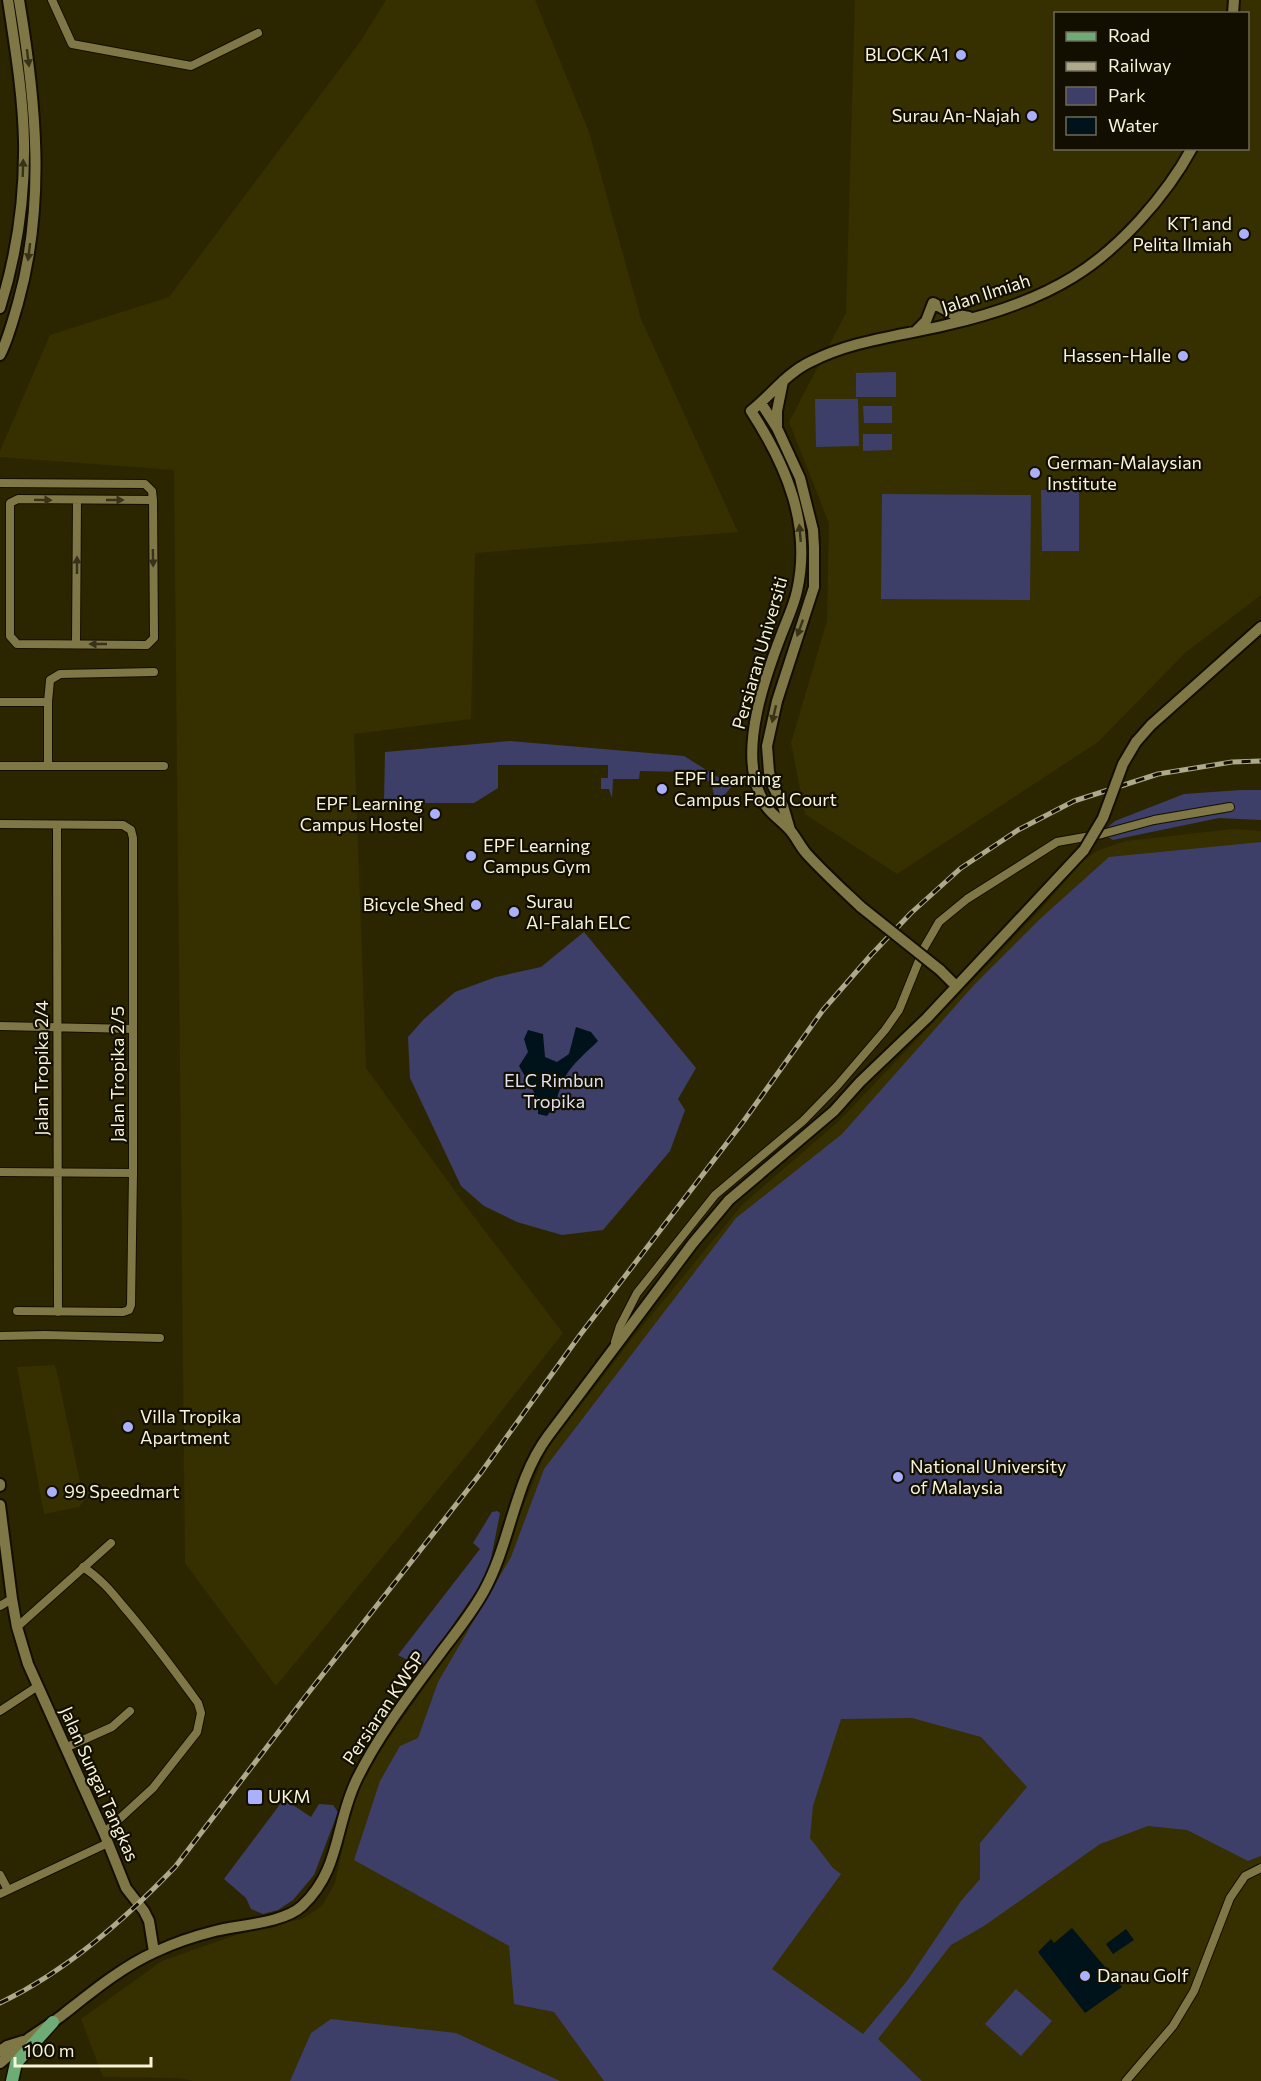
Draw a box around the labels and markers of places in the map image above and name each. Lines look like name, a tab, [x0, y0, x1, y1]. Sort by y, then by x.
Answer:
place label: BLOCK A1	[865, 43, 949, 65]
marker: BLOCK A1	[954, 48, 968, 62]
place label: Surau An-Najah	[892, 104, 1020, 126]
marker: Surau An-Najah	[1025, 109, 1039, 123]
place label: KT1 and Pelita Ilmiah	[1132, 212, 1232, 255]
marker: KT1 and Pelita Ilmiah	[1237, 227, 1251, 241]
place label: Hassen-Halle	[1063, 344, 1171, 366]
marker: Hassen-Halle	[1176, 349, 1190, 363]
place label: German-Malaysian Institute	[1047, 451, 1202, 494]
marker: German-Malaysian Institute	[1028, 466, 1042, 480]
place label: EPF Learning Campus Food Court	[674, 767, 837, 810]
marker: EPF Learning Campus Food Court	[655, 782, 669, 796]
place label: EPF Learning Campus Hostel	[300, 792, 423, 835]
marker: EPF Learning Campus Hostel	[428, 807, 442, 821]
place label: EPF Learning Campus Gym	[483, 834, 591, 877]
marker: EPF Learning Campus Gym	[464, 849, 478, 863]
place label: Surau Al-Falah ELC	[526, 890, 631, 933]
place label: Bicycle Shed	[363, 893, 464, 915]
marker: Bicycle Shed	[469, 898, 483, 912]
marker: Surau Al-Falah ELC	[507, 905, 521, 919]
place label: Villa Tropika Apartment	[140, 1405, 241, 1448]
marker: Villa Tropika Apartment	[121, 1420, 135, 1434]
place label: National University of Malaysia	[910, 1455, 1066, 1498]
marker: National University of Malaysia	[891, 1470, 905, 1484]
place label: 99 Speedmart	[64, 1480, 180, 1502]
marker: 99 Speedmart	[45, 1485, 59, 1499]
place label: UKM	[268, 1785, 310, 1807]
marker: UKM	[246, 1788, 264, 1806]
place label: Danau Golf	[1097, 1964, 1189, 1986]
marker: Danau Golf	[1078, 1969, 1092, 1983]

